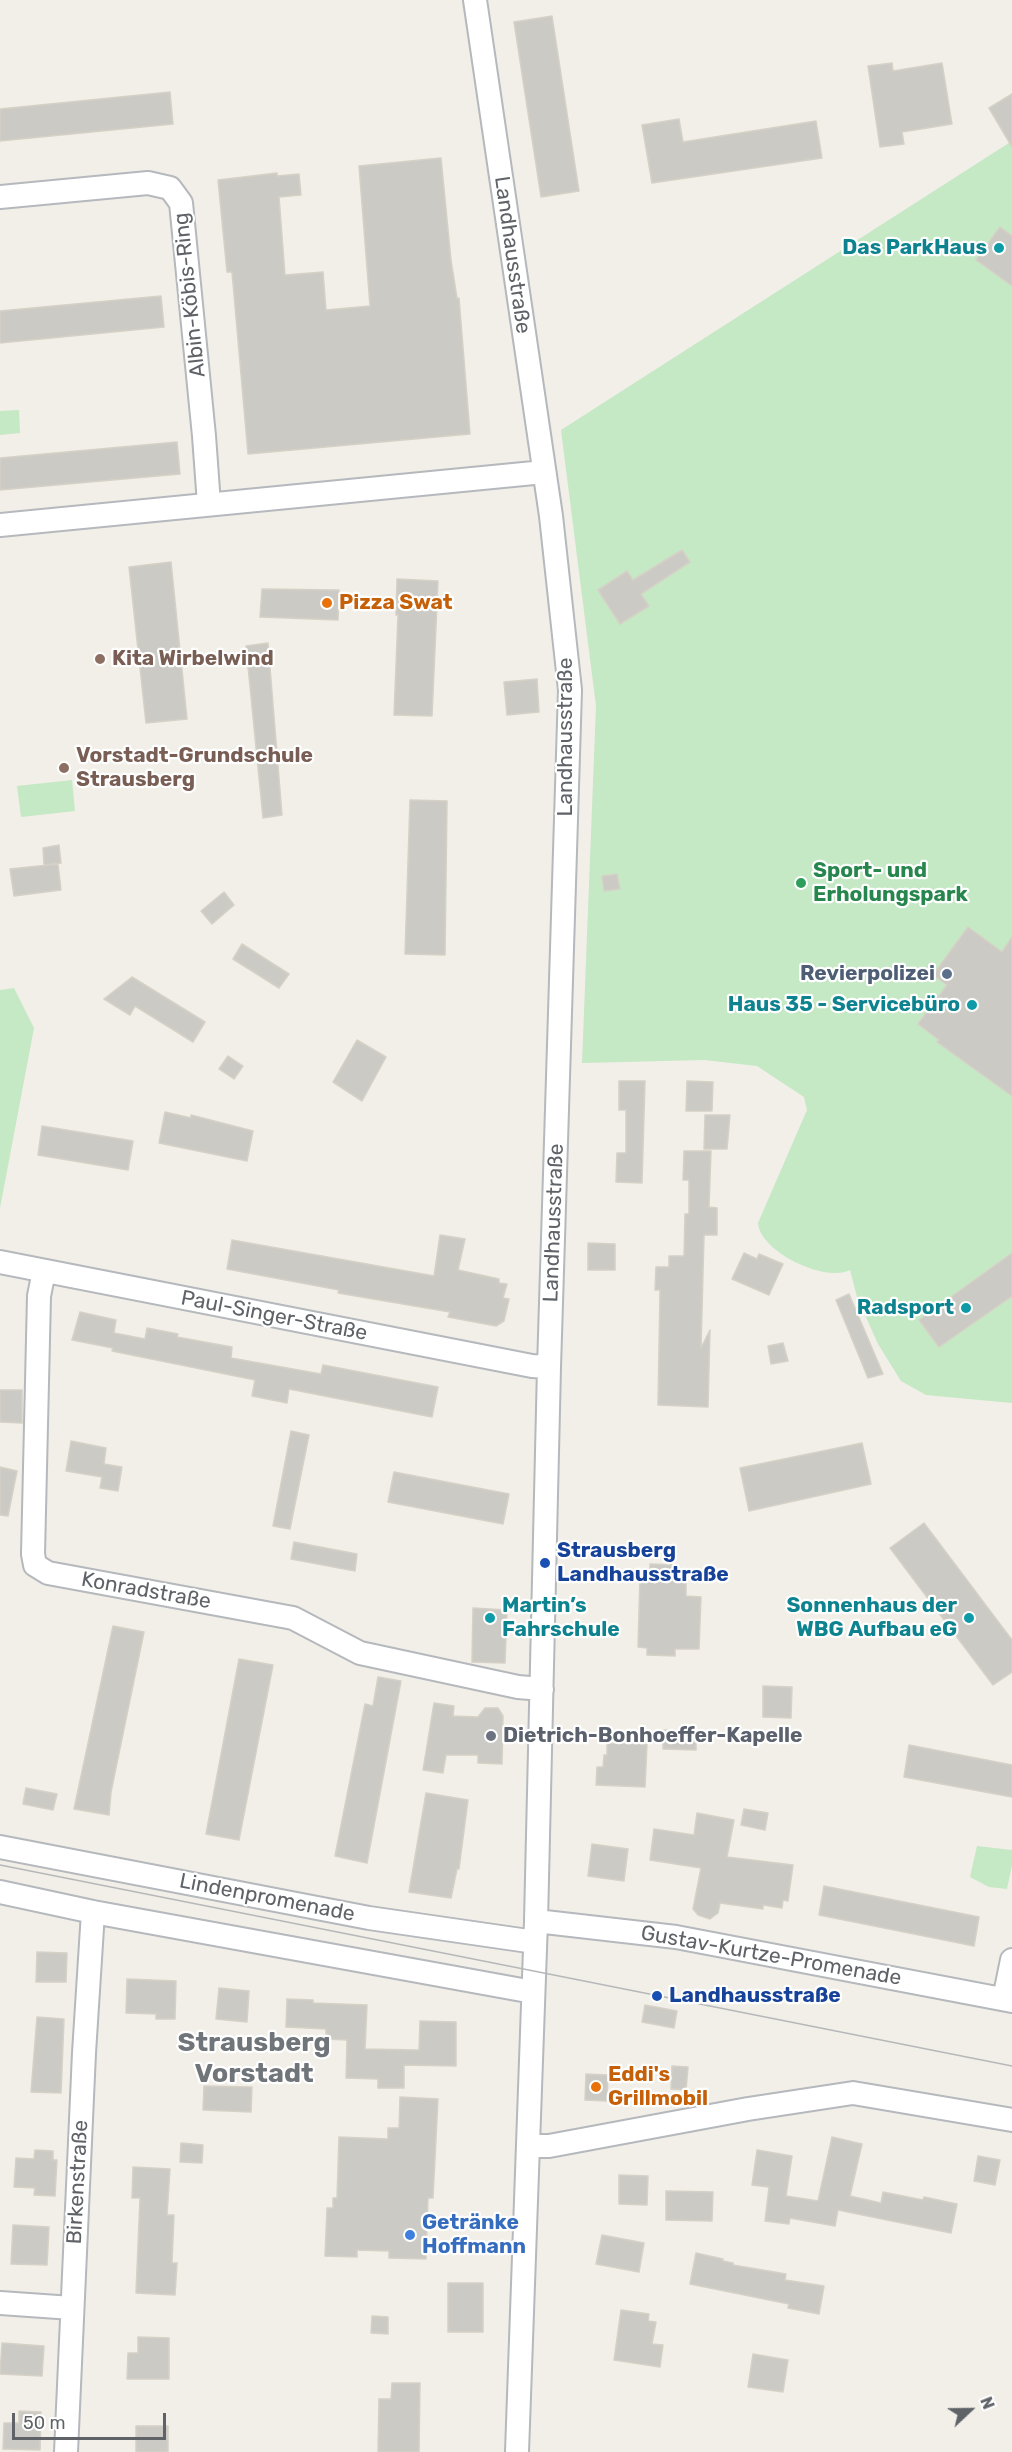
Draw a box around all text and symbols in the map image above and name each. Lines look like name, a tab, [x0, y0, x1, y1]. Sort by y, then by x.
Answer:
street label: Landhausstraße	[488, 175, 536, 335]
street label: Albin-Köbis-Ring	[169, 211, 211, 379]
place label: Das ParkHaus	[842, 235, 987, 261]
marker: Das ParkHaus	[992, 241, 1006, 255]
place label: Pizza Swat	[339, 590, 453, 616]
marker: Pizza Swat	[320, 596, 334, 610]
place label: Kita Wirbelwind	[112, 646, 274, 672]
marker: Kita Wirbelwind	[93, 652, 107, 666]
street label: Landhausstraße	[553, 658, 579, 816]
place label: Vorstadt-Grundschule Strausberg	[76, 743, 313, 793]
marker: Vorstadt-Grundschule Strausberg	[57, 761, 71, 775]
place label: Sport- und Erholungspark	[813, 858, 968, 908]
marker: Sport- und Erholungspark	[794, 876, 808, 890]
place label: Revierpolizei	[800, 961, 935, 987]
marker: Revierpolizei	[940, 967, 954, 981]
place label: Haus 35 - Servicebüro	[728, 992, 960, 1018]
marker: Haus 35 - Servicebüro	[965, 998, 979, 1012]
street label: Landhausstraße	[539, 1143, 569, 1303]
street label: Paul-Singer-Straße	[179, 1286, 369, 1346]
place label: Radsport	[857, 1295, 954, 1321]
marker: Radsport	[959, 1301, 973, 1315]
place label: Strausberg Landhausstraße	[557, 1538, 729, 1588]
marker: Strausberg Landhausstraße	[538, 1556, 552, 1570]
street label: Konradstraße	[79, 1567, 213, 1615]
place label: Martin’s Fahrschule	[502, 1593, 620, 1643]
place label: Sonnenhaus der WBG Aufbau eG	[786, 1593, 957, 1643]
marker: Martin’s Fahrschule	[483, 1611, 497, 1625]
marker: Sonnenhaus der WBG Aufbau eG	[962, 1611, 976, 1625]
place label: Dietrich-Bonhoeffer-Kapelle	[503, 1723, 803, 1749]
marker: Dietrich-Bonhoeffer-Kapelle	[484, 1729, 498, 1743]
street label: Lindenpromenade	[177, 1869, 357, 1927]
street label: Gustav-Kurtze-Promenade	[639, 1921, 903, 1991]
place label: Landhausstraße	[669, 1983, 841, 2009]
marker: Landhausstraße	[650, 1989, 664, 2003]
district label: Strausberg Vorstadt	[177, 2027, 331, 2090]
place label: Eddi's Grillmobil	[608, 2062, 708, 2112]
marker: Eddi's Grillmobil	[589, 2080, 603, 2094]
street label: Birkenstraße	[62, 2119, 94, 2245]
place label: Getränke Hoffmann	[422, 2210, 526, 2260]
marker: Getränke Hoffmann	[403, 2228, 417, 2242]
north arrow	[940, 2380, 1000, 2440]
text: N	[976, 2394, 998, 2412]
scale bar	[15, 2401, 170, 2439]
text: 50 m	[23, 2412, 66, 2434]

